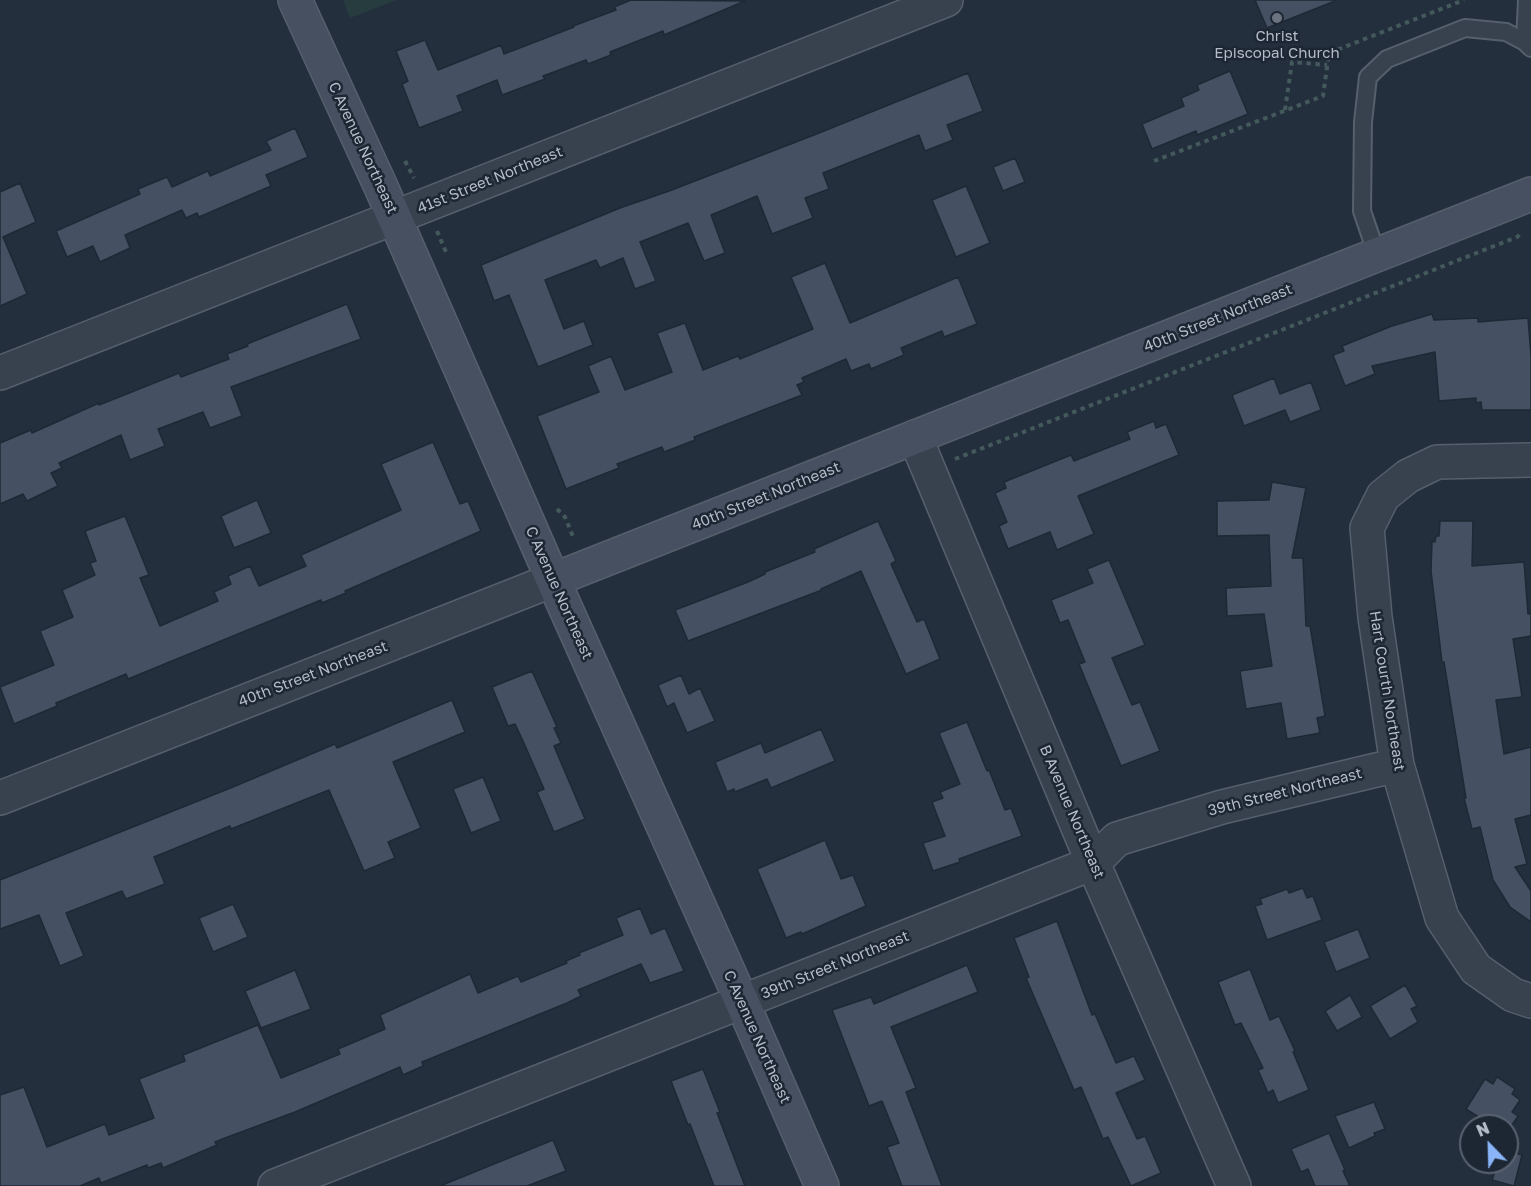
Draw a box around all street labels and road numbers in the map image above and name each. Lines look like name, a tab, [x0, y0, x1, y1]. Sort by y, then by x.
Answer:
street label: C Avenue Northeast	[325, 79, 401, 217]
street label: 41st Street Northeast	[415, 143, 565, 217]
street label: 40th Street Northeast	[1141, 280, 1295, 356]
street label: 40th Street Northeast	[689, 458, 843, 534]
street label: C Avenue Northeast	[522, 524, 596, 662]
street label: Hart Courth Northeast	[1365, 610, 1409, 772]
street label: 40th Street Northeast	[236, 637, 390, 711]
street label: B Avenue Northeast	[1036, 742, 1108, 882]
street label: 39th Street Northeast	[1206, 764, 1364, 820]
street label: 39th Street Northeast	[758, 927, 912, 1003]
street label: C Avenue Northeast	[720, 968, 794, 1106]

